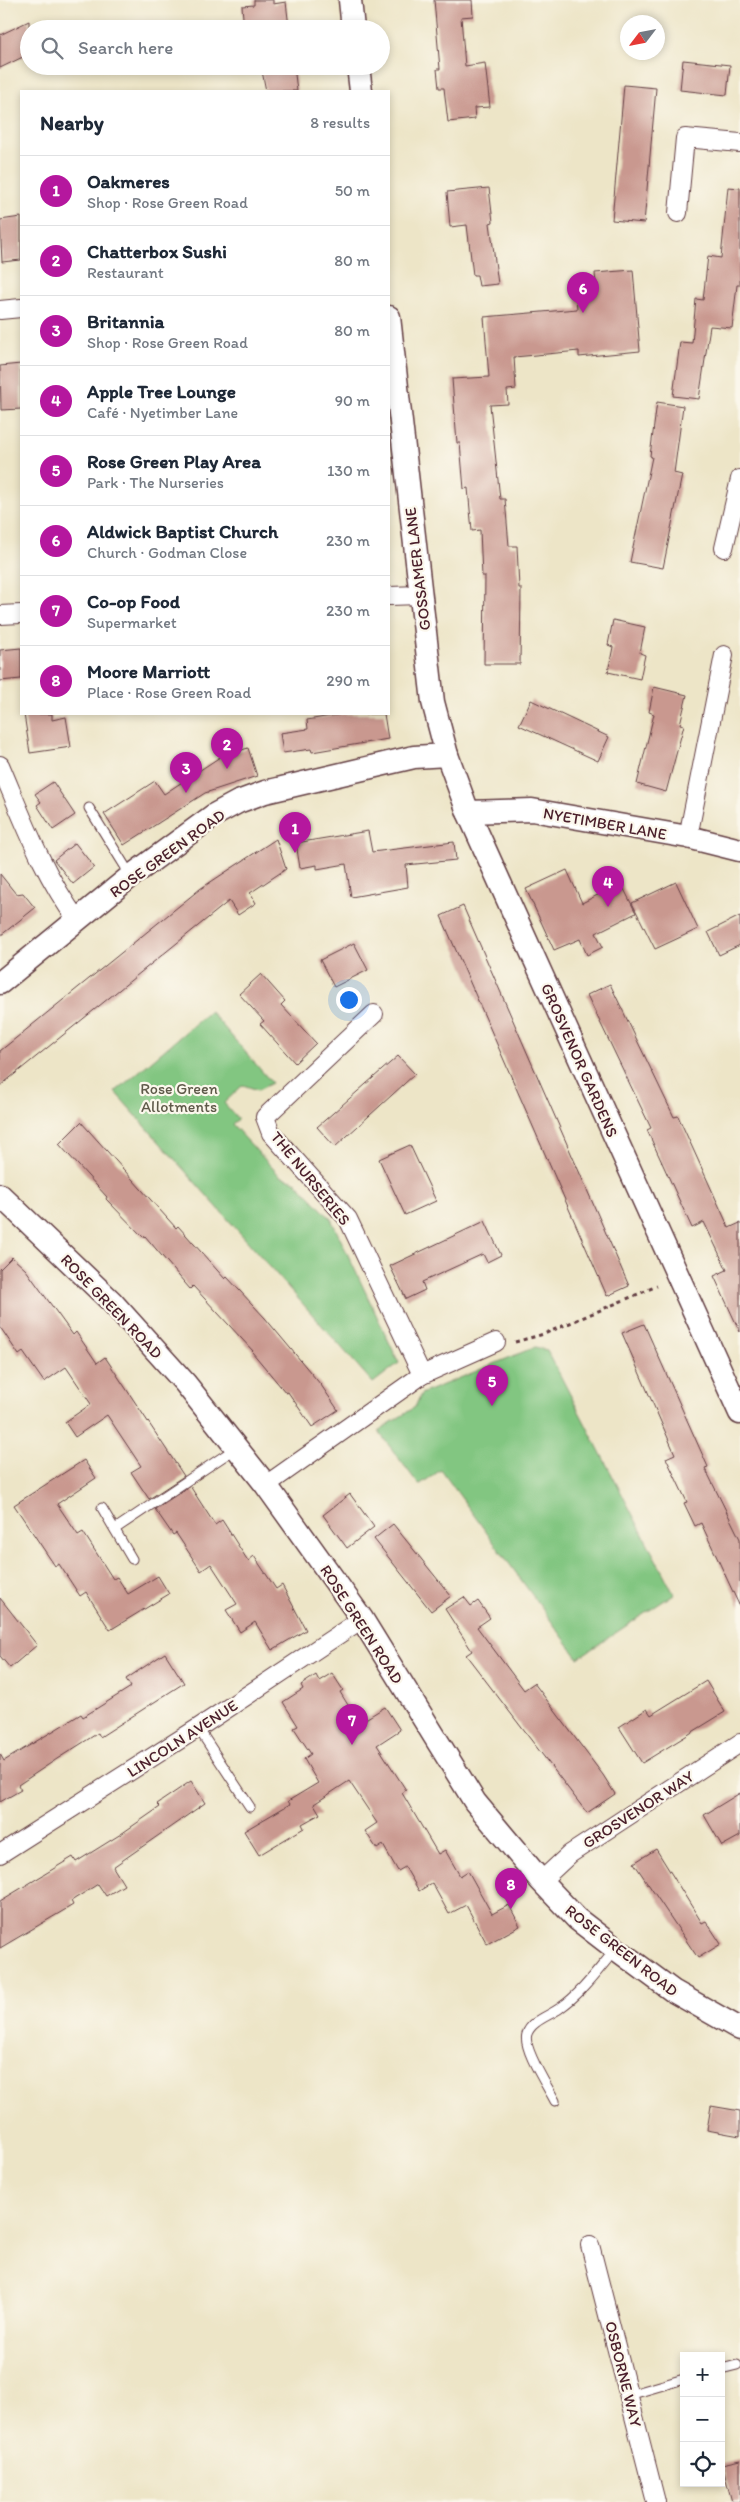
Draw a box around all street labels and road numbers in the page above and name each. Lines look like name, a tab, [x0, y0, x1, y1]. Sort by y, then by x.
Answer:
street label: GOSSAMER LANE	[401, 506, 434, 632]
street label: NYETIMBER LANE	[542, 803, 668, 844]
street label: ROSE GREEN ROAD	[106, 805, 229, 902]
street label: GROSVENOR GARDENS	[537, 980, 622, 1140]
street label: THE NURSERIES	[267, 1128, 354, 1229]
street label: ROSE GREEN ROAD	[57, 1250, 167, 1363]
street label: ROSE GREEN ROAD	[316, 1561, 407, 1688]
street label: LINCOLN AVENUE	[123, 1696, 241, 1781]
street label: GROSVENOR WAY	[579, 1766, 697, 1852]
street label: ROSE GREEN ROAD	[562, 1900, 682, 2001]
street label: OSBORNE WAY	[601, 2319, 646, 2429]

